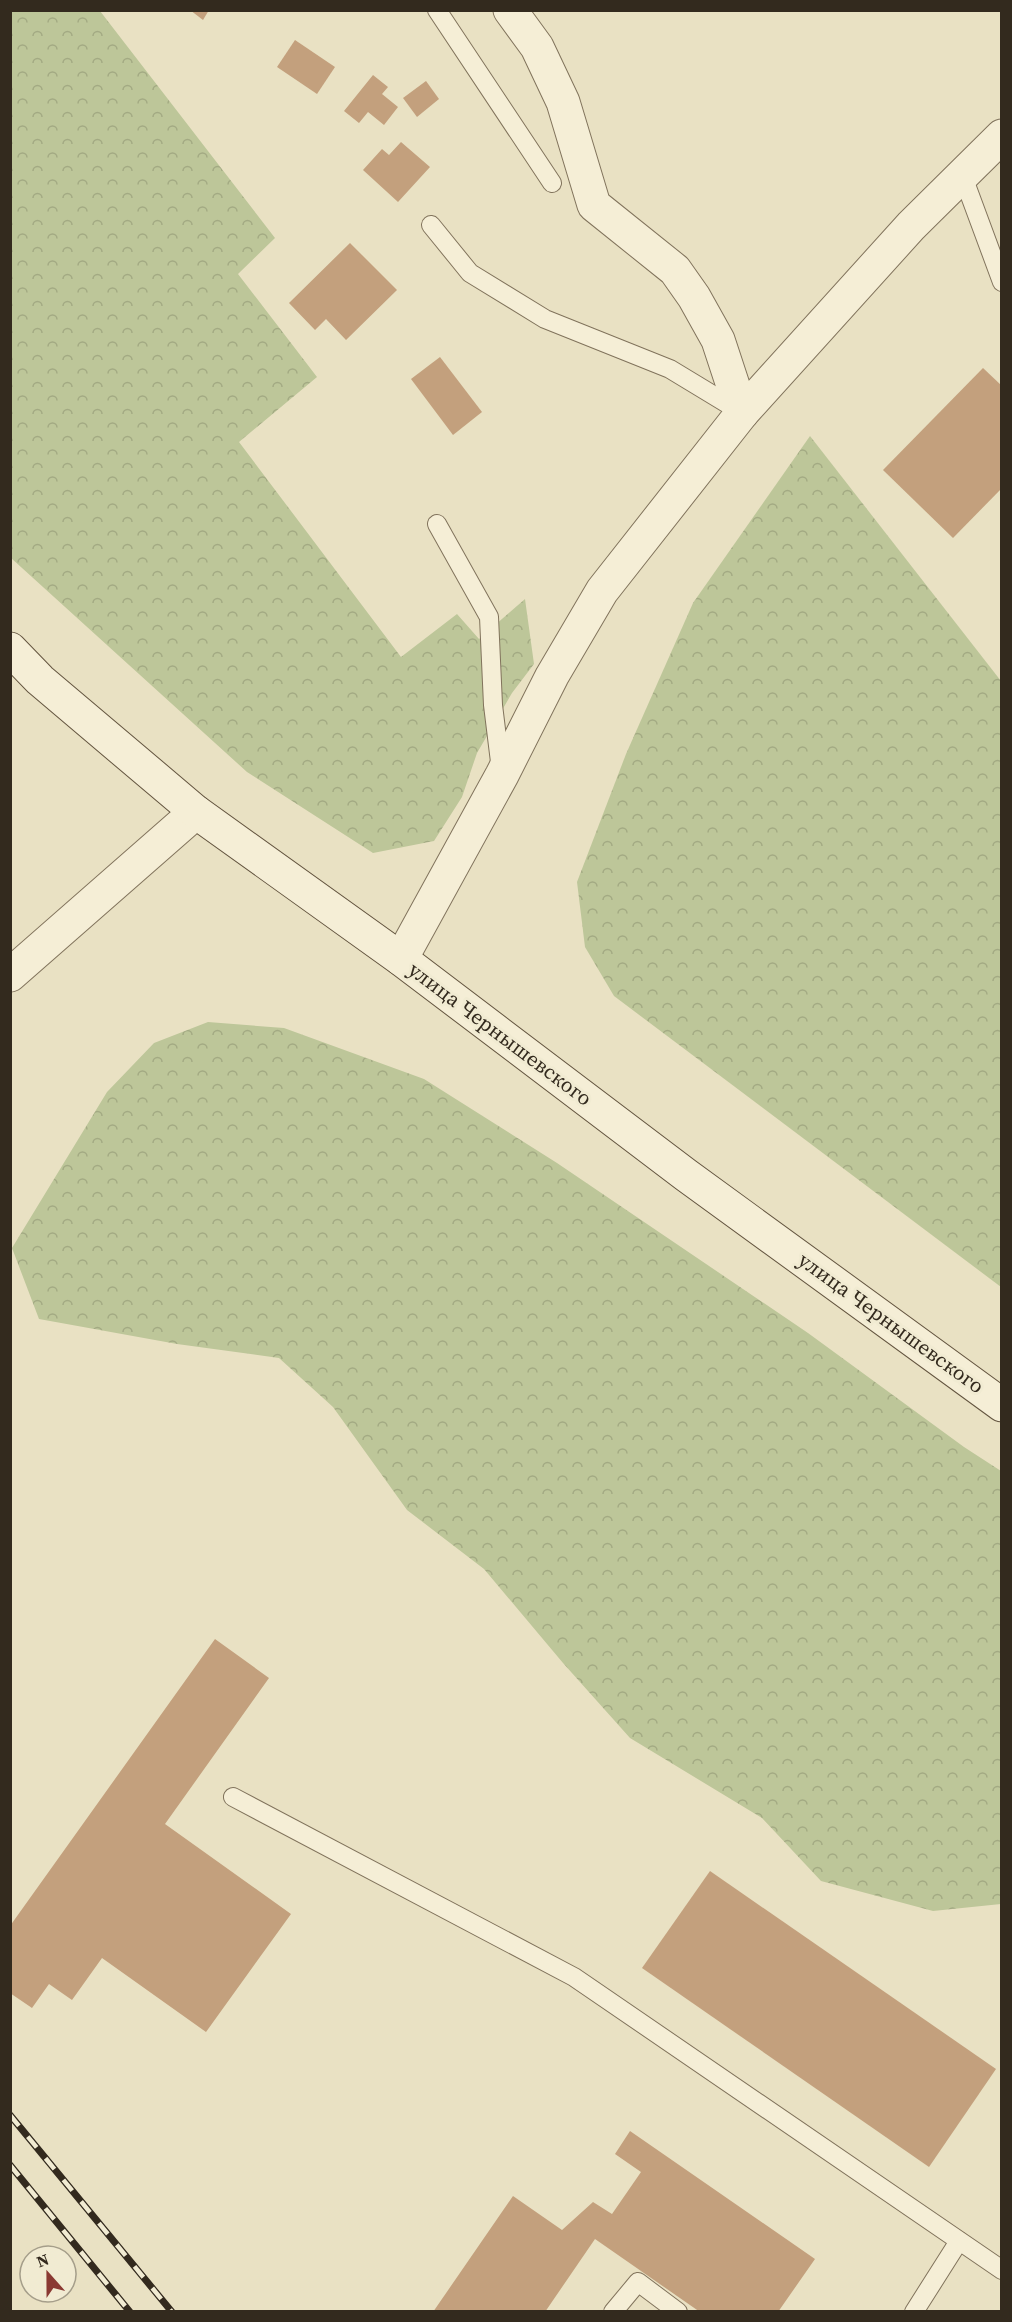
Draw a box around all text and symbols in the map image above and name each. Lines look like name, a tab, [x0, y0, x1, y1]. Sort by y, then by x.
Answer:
street label: улица Чернышевского	[402, 955, 598, 1112]
street label: улица Чернышевского	[792, 1245, 990, 1400]
north arrow	[18, 2244, 78, 2304]
text: N	[33, 2248, 52, 2272]

